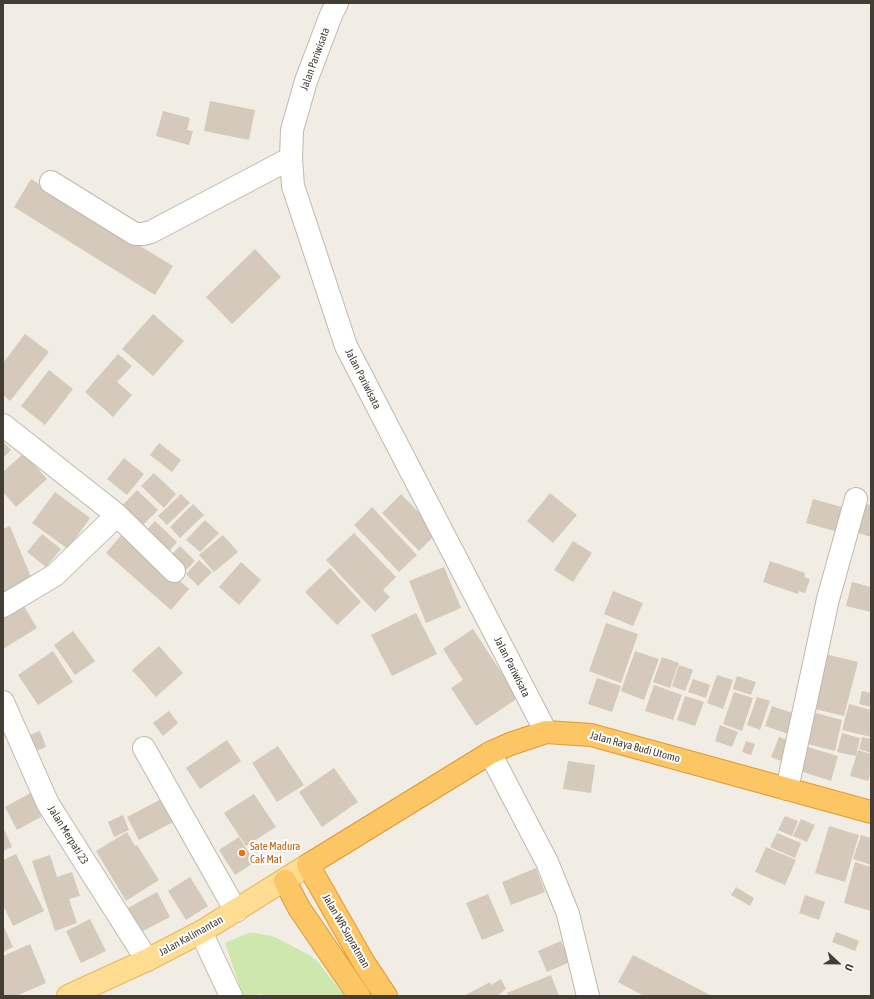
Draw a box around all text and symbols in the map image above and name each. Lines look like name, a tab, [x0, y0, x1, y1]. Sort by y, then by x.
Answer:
street label: Jalan Pariwisata	[298, 26, 332, 92]
street label: Jalan Pariwisata	[342, 347, 384, 411]
street label: Jalan Pariwisata	[491, 635, 533, 699]
street label: Jalan Raya Budi Utomo	[588, 729, 682, 765]
street label: Jalan Merpati 23	[45, 803, 91, 867]
place label: Sate Madura Cak Mat	[250, 840, 300, 866]
marker: Sate Madura Cak Mat	[237, 848, 247, 858]
street label: Jalan WR Supratman	[319, 892, 373, 970]
street label: Jalan Kalimantan	[157, 913, 225, 959]
north arrow	[818, 943, 858, 983]
text: U	[842, 962, 856, 973]

